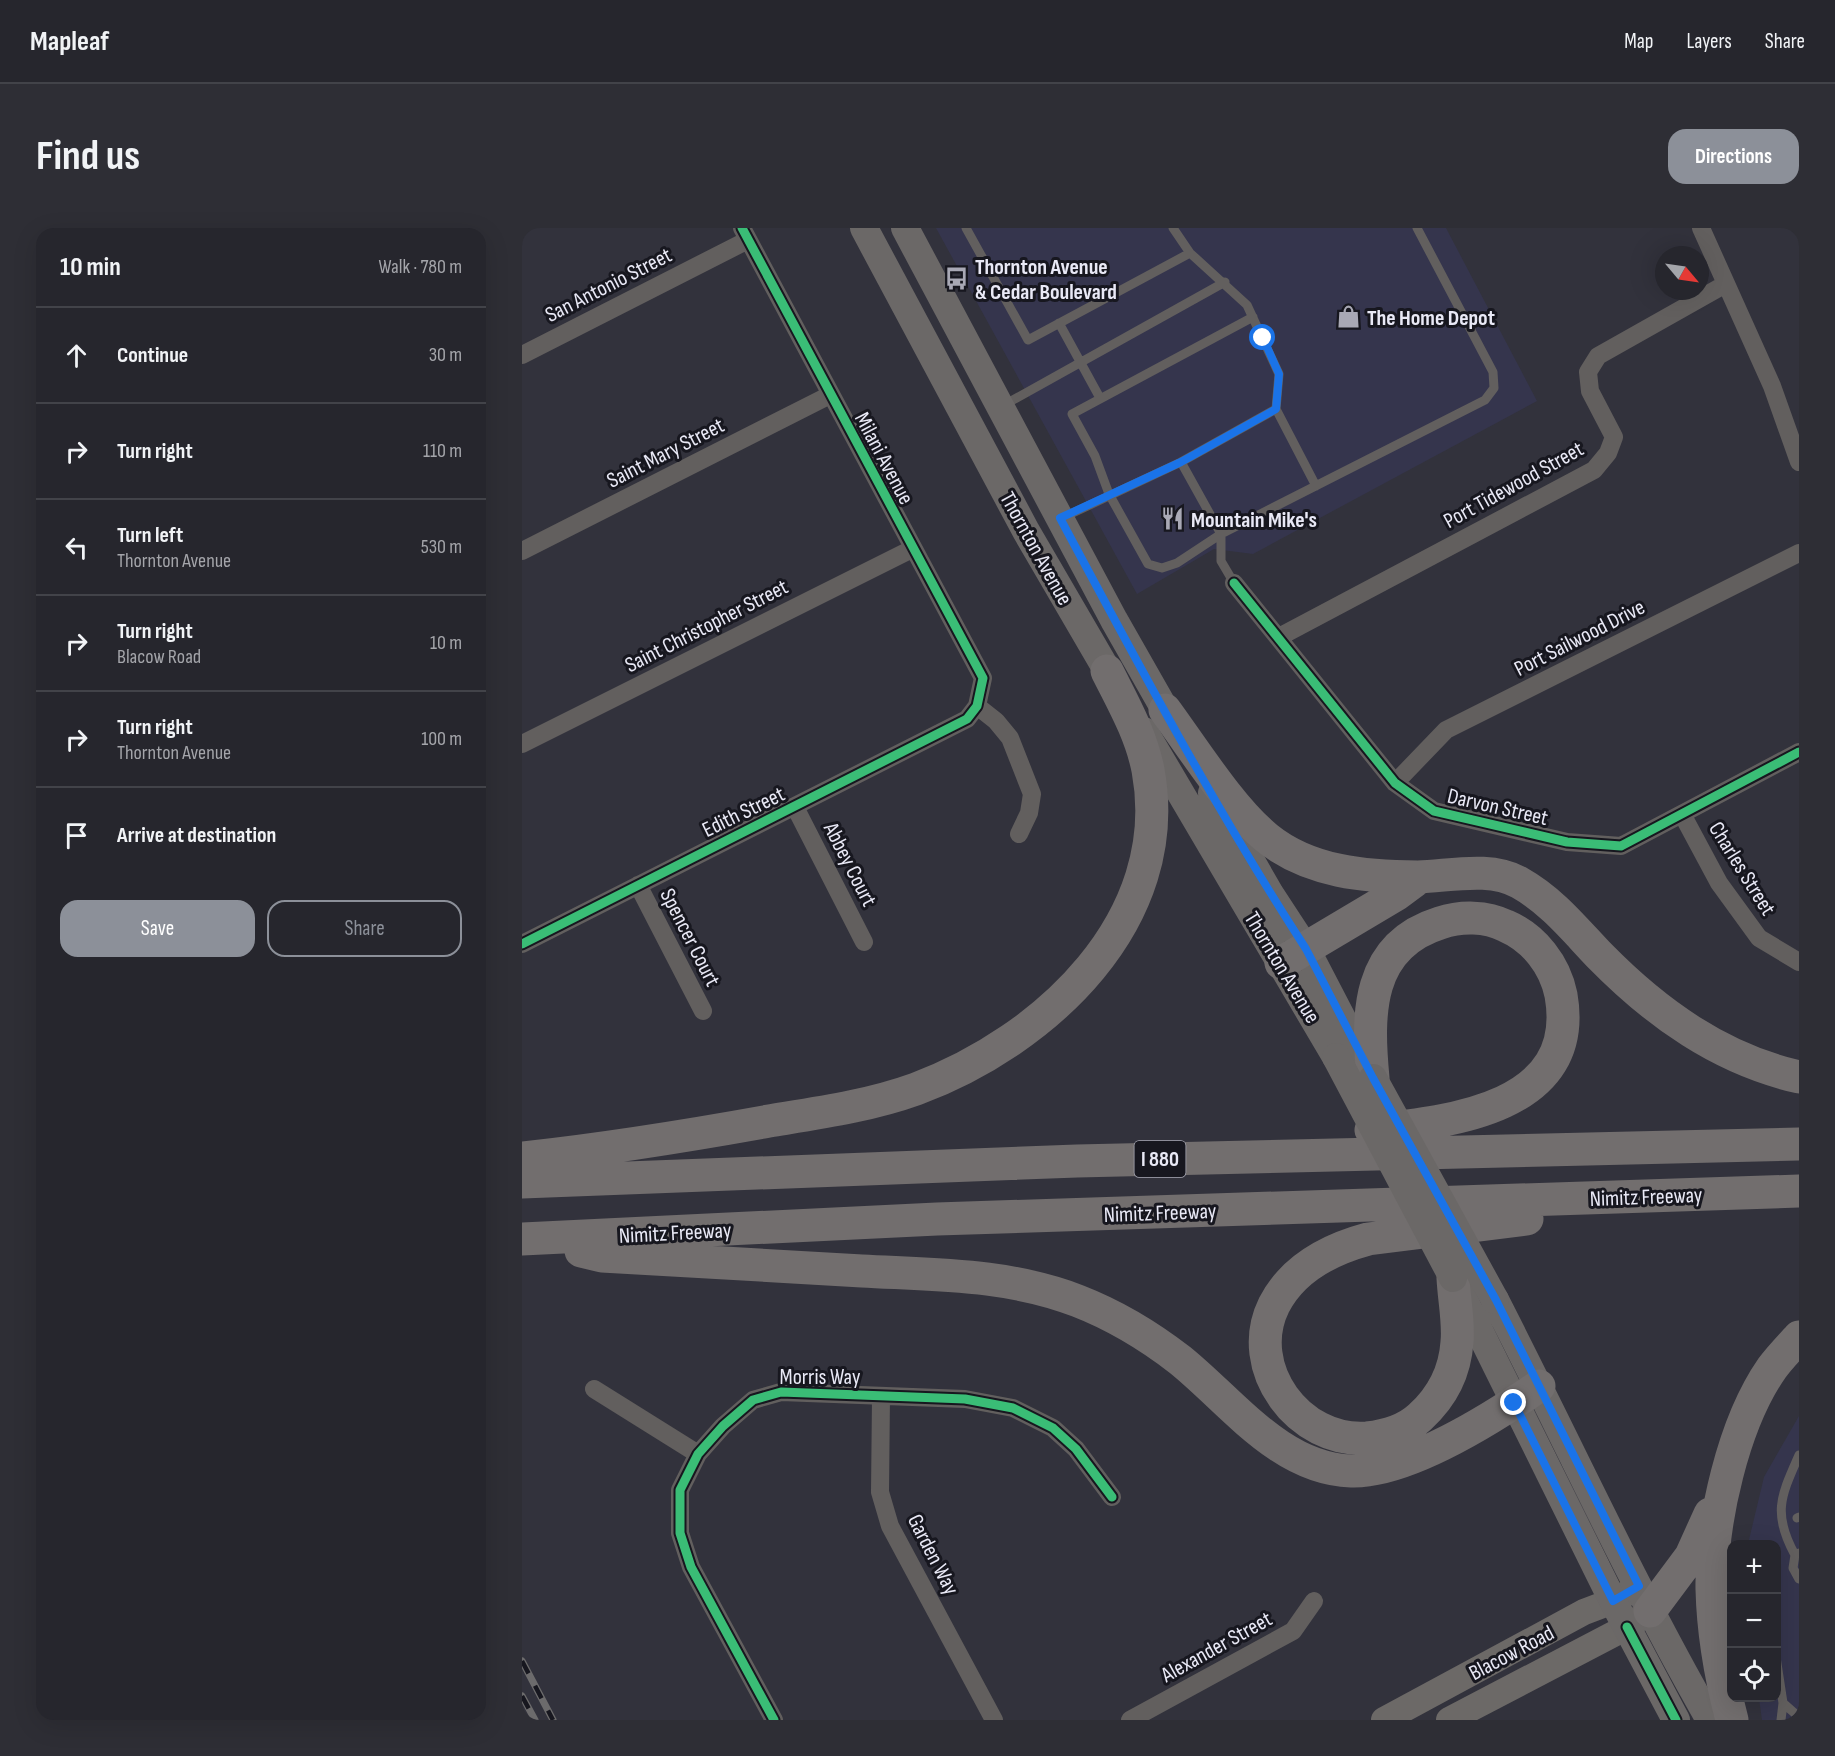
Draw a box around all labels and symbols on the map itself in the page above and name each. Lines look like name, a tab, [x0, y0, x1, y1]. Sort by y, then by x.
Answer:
street label: San Antonio Street	[541, 242, 677, 329]
north arrow	[1655, 246, 1709, 300]
place label: Thornton Avenue & Cedar Boulevard	[975, 254, 1117, 306]
bus stop icon: Thornton Avenue & Cedar Boulevard	[944, 266, 970, 292]
shop icon: The Home Depot	[1336, 304, 1362, 330]
place label: The Home Depot	[1367, 305, 1495, 332]
route start	[1249, 324, 1275, 350]
street label: Milani Avenue	[848, 408, 919, 509]
street label: Saint Mary Street	[602, 412, 729, 494]
street label: Port Tidewood Street	[1439, 436, 1589, 535]
street label: Thornton Avenue	[993, 487, 1078, 610]
restaurant icon: Mountain Mike's	[1160, 506, 1186, 532]
place label: Mountain Mike's	[1191, 507, 1317, 534]
street label: Saint Christopher Street	[621, 573, 793, 679]
street label: Port Sailwood Drive	[1510, 594, 1649, 683]
street label: Edith Street	[698, 781, 789, 844]
street label: Darvon Street	[1445, 783, 1551, 832]
street label: Abbey Court	[817, 817, 882, 911]
street label: Charles Street	[1702, 817, 1781, 921]
street label: Spencer Court	[654, 884, 726, 991]
street label: Thornton Avenue	[1238, 907, 1326, 1029]
road number: I 880	[1134, 1141, 1186, 1177]
street label: Nimitz Freeway	[1589, 1182, 1703, 1213]
street label: Nimitz Freeway	[1103, 1198, 1217, 1229]
street label: Nimitz Freeway	[618, 1217, 732, 1250]
street label: Morris Way	[780, 1364, 861, 1391]
route end	[1500, 1389, 1526, 1415]
street label: Garden Way	[901, 1510, 965, 1600]
street label: Alexander Street	[1156, 1606, 1277, 1689]
street label: Blacow Road	[1464, 1620, 1559, 1687]

